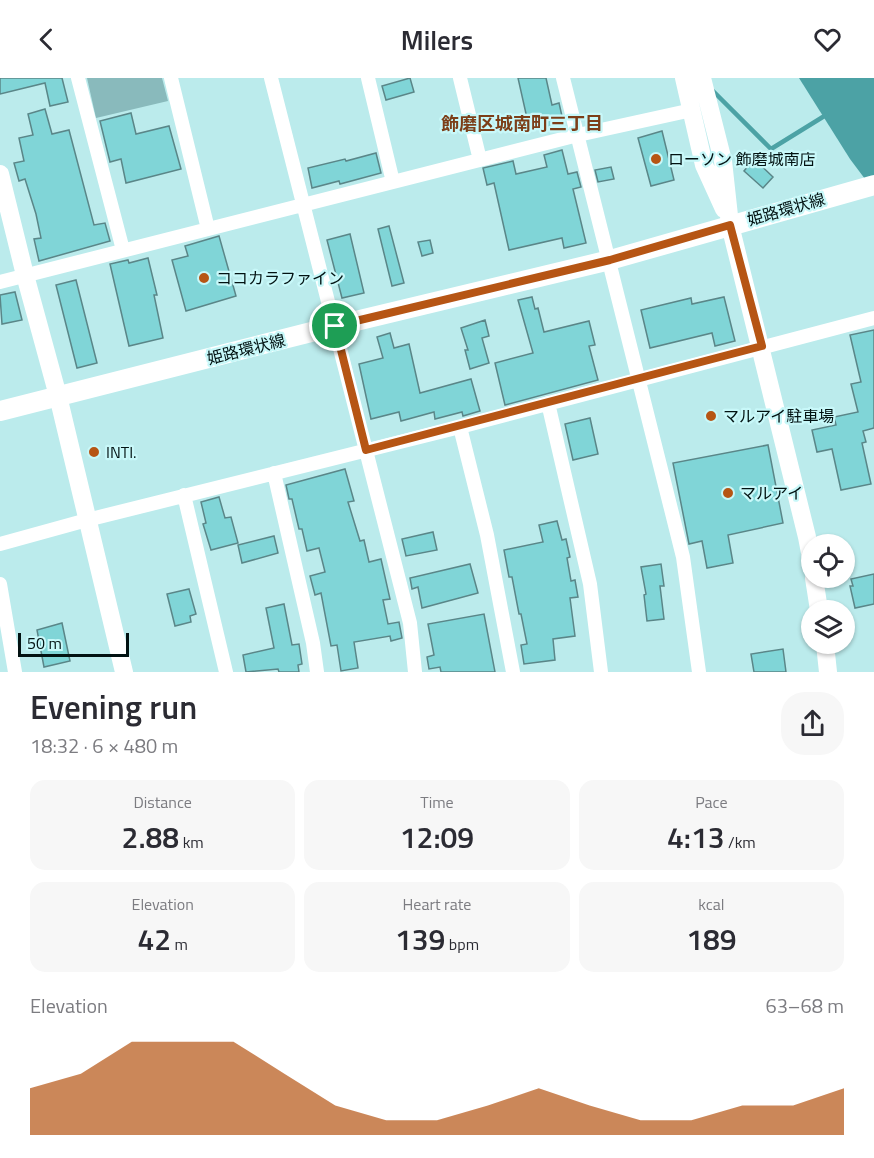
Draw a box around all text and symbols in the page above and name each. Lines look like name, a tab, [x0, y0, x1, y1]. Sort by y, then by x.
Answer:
text: Milers	[401, 19, 473, 60]
icon: back	[30, 23, 63, 56]
icon: heart	[811, 23, 844, 56]
district label: 飾磨区城南町三丁目	[441, 110, 603, 137]
place label: ローソン 飾磨城南店	[668, 147, 816, 171]
marker: ローソン 飾磨城南店	[649, 152, 663, 166]
street label: 姫路環状線	[744, 186, 828, 232]
place label: ココカラファイン	[216, 266, 344, 290]
marker: ココカラファイン	[197, 271, 211, 285]
pin	[309, 300, 360, 351]
icon: arrive	[318, 309, 351, 342]
street label: 姫路環状線	[204, 328, 288, 370]
place label: マルアイ駐車場	[723, 404, 834, 428]
marker: マルアイ駐車場	[704, 409, 718, 423]
place label: INTI.	[106, 440, 137, 464]
marker: INTI.	[87, 445, 101, 459]
place label: マルアイ	[740, 481, 803, 505]
marker: マルアイ	[721, 486, 735, 500]
map controls	[801, 534, 855, 654]
button: locate	[801, 534, 855, 588]
button: layers	[801, 600, 855, 654]
scale bar	[18, 630, 129, 658]
text: 50 m	[27, 631, 62, 655]
text: Evening run	[30, 682, 197, 732]
button: share	[781, 692, 844, 755]
text: 18:32 · 6 × 480 m	[30, 730, 178, 761]
text: Distance	[133, 790, 192, 814]
text: Time	[420, 790, 454, 814]
text: Pace	[695, 790, 728, 814]
text: 2.88	[122, 814, 179, 860]
text: 12:09	[400, 814, 474, 860]
text: 4:13	[667, 814, 725, 860]
text: km	[179, 830, 204, 854]
text: /km	[725, 830, 756, 854]
text: Elevation	[132, 892, 194, 916]
text: Heart rate	[403, 892, 471, 916]
text: kcal	[698, 892, 724, 916]
text: 42	[137, 916, 171, 962]
text: 139	[395, 916, 445, 962]
text: 189	[686, 916, 737, 962]
text: m	[171, 932, 188, 956]
text: bpm	[445, 932, 479, 956]
text: Elevation	[30, 990, 108, 1021]
text: 63–68 m	[765, 990, 844, 1021]

